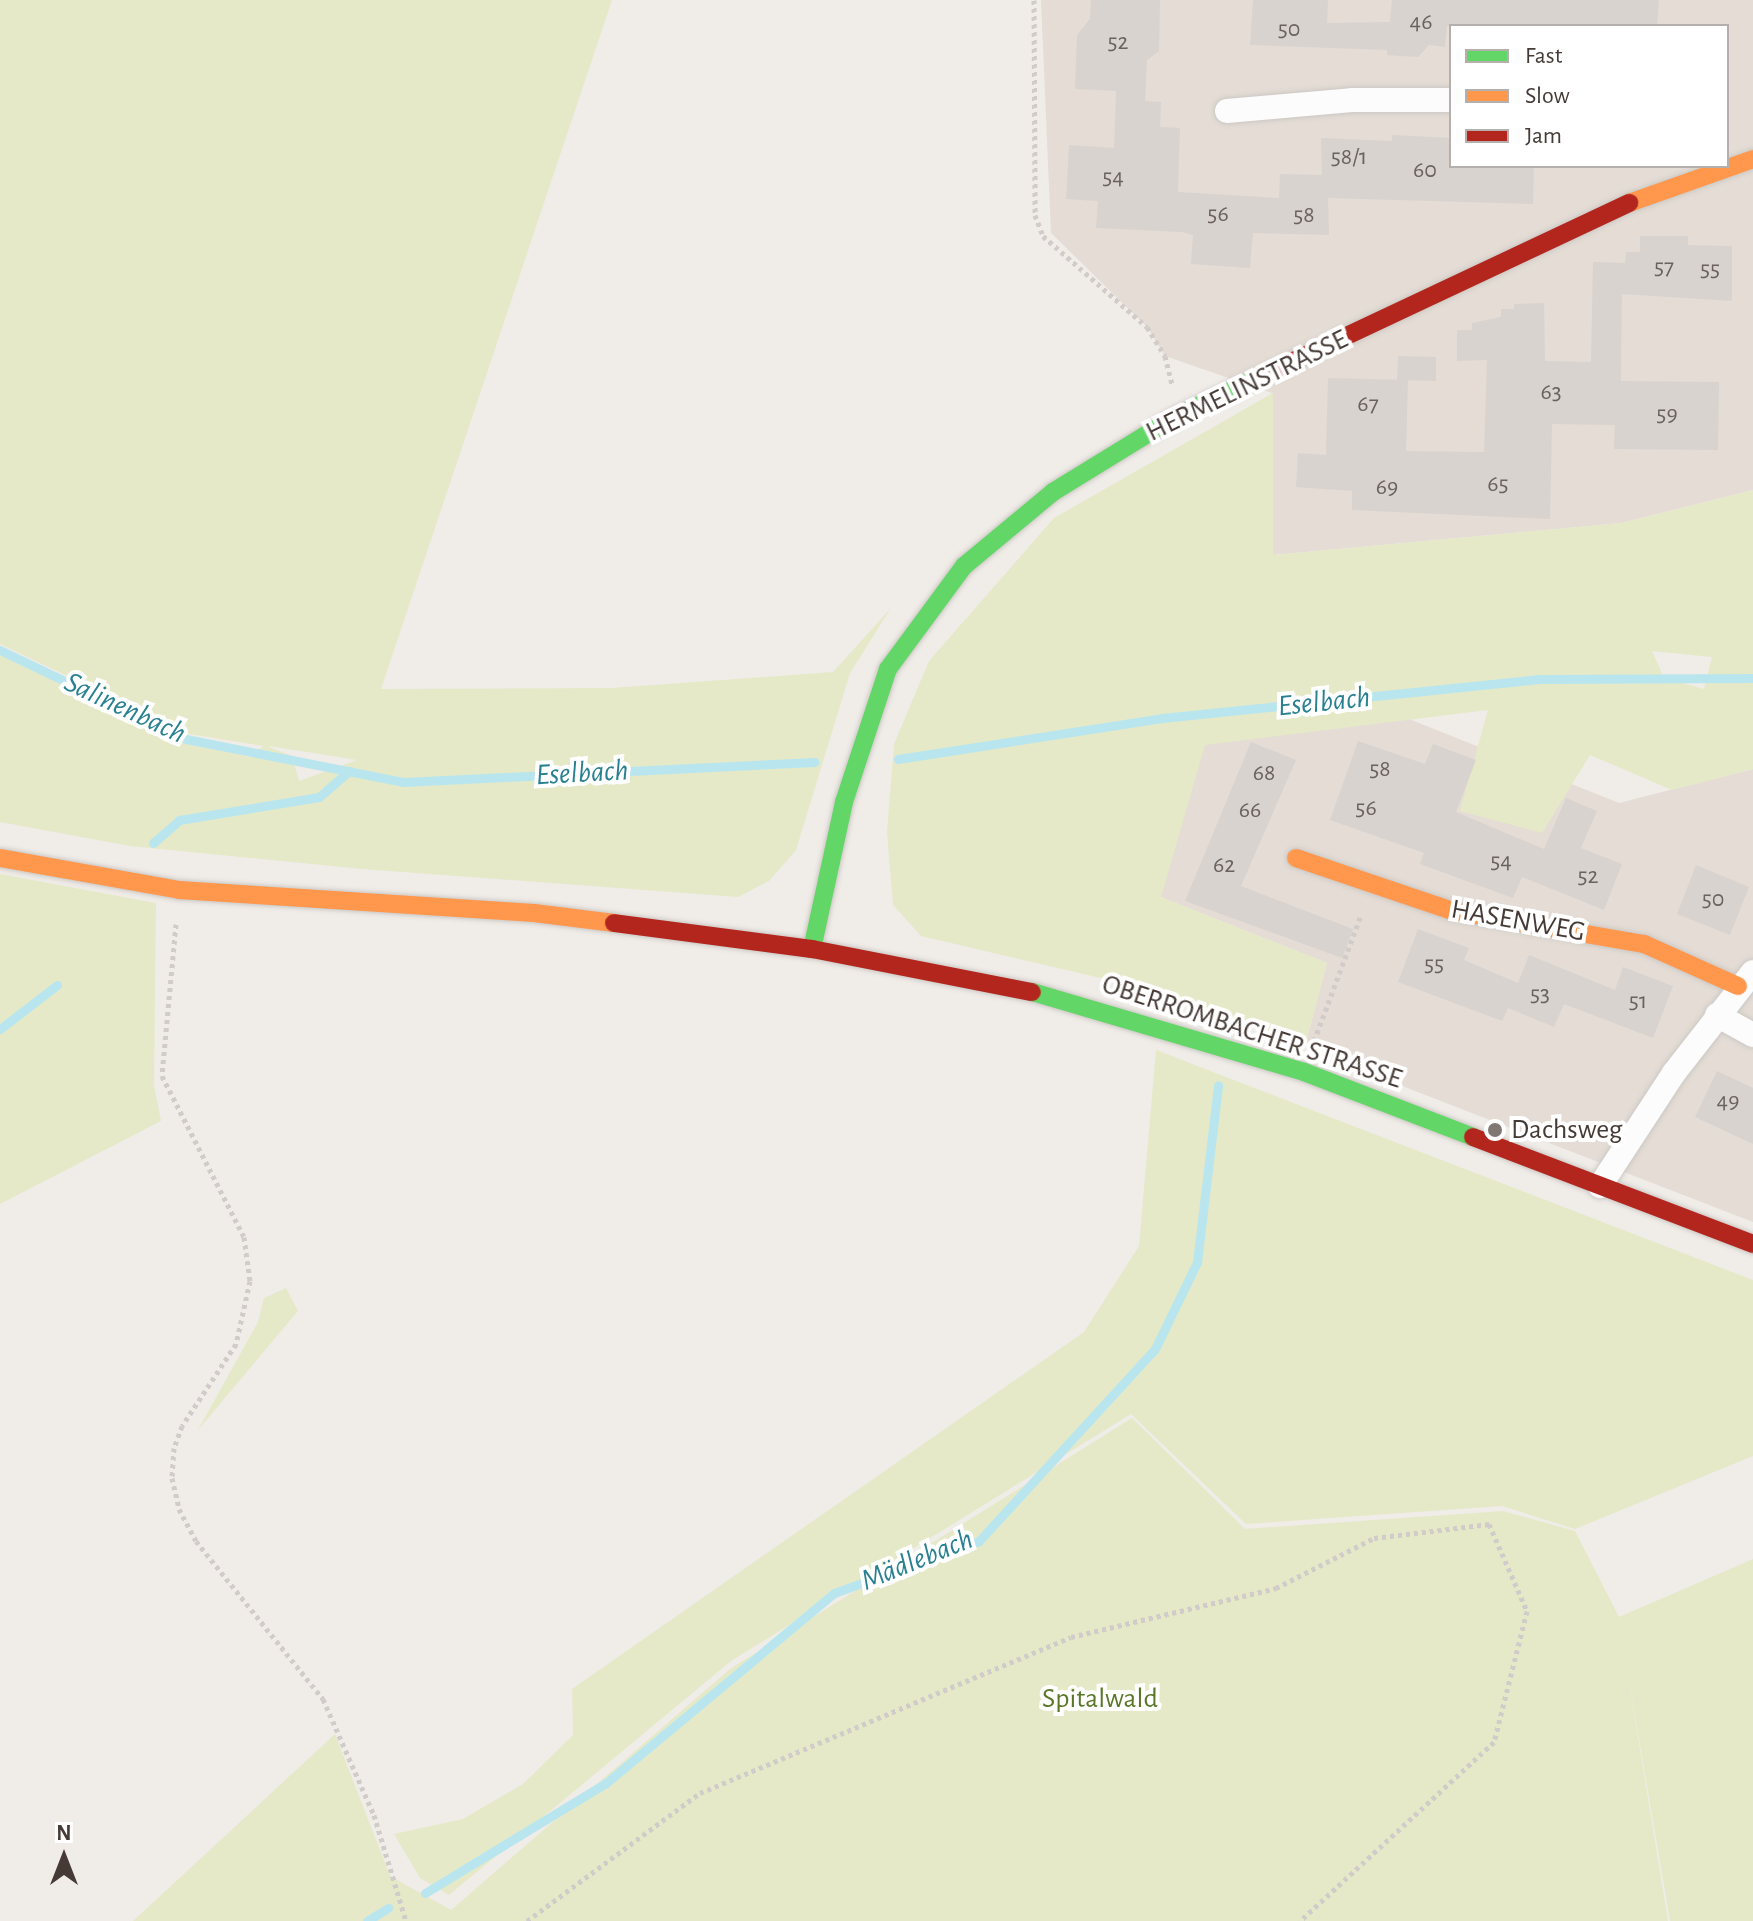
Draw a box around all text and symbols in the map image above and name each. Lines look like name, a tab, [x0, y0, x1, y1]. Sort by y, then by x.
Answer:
house number: 46	[1410, 9, 1432, 37]
house number: 50	[1278, 16, 1300, 44]
legend	[1449, 24, 1729, 168]
house number: 52	[1108, 29, 1128, 57]
text: Fast	[1525, 44, 1562, 68]
text: Slow	[1525, 84, 1570, 108]
text: Jam	[1525, 124, 1562, 148]
house number: 58/1	[1331, 144, 1367, 172]
house number: 60	[1413, 157, 1437, 185]
house number: 54	[1102, 164, 1124, 192]
house number: 56	[1207, 201, 1229, 229]
house number: 58	[1293, 202, 1315, 230]
house number: 57	[1654, 254, 1674, 282]
house number: 55	[1700, 256, 1720, 284]
street label: HERMELINSTRASSE	[1141, 323, 1353, 449]
house number: 63	[1540, 379, 1562, 407]
house number: 67	[1357, 391, 1379, 419]
house number: 59	[1656, 401, 1678, 429]
house number: 65	[1487, 471, 1509, 499]
house number: 69	[1376, 474, 1398, 502]
water label: Salinenbach	[59, 664, 191, 752]
water label: Eselbach	[1276, 679, 1372, 725]
water label: Eselbach	[535, 753, 629, 793]
house number: 58	[1369, 756, 1391, 784]
house number: 68	[1253, 760, 1275, 788]
house number: 56	[1355, 795, 1377, 823]
house number: 66	[1239, 797, 1261, 825]
house number: 54	[1490, 848, 1512, 876]
house number: 62	[1213, 852, 1235, 880]
house number: 52	[1578, 863, 1598, 891]
house number: 50	[1702, 886, 1724, 914]
street label: HASENWEG	[1448, 893, 1588, 949]
house number: 55	[1424, 951, 1444, 979]
street label: OBERROMBACHER STRASSE	[1098, 968, 1406, 1096]
house number: 53	[1530, 981, 1550, 1009]
house number: 51	[1629, 988, 1647, 1016]
house number: 49	[1717, 1088, 1739, 1116]
place label: Dachsweg	[1511, 1113, 1622, 1147]
marker: Dachsweg	[1486, 1121, 1504, 1139]
water label: Mädlebach	[856, 1521, 978, 1599]
park label: Spitalwald	[1042, 1682, 1158, 1716]
north arrow	[24, 1817, 104, 1897]
text: N	[56, 1822, 72, 1844]

